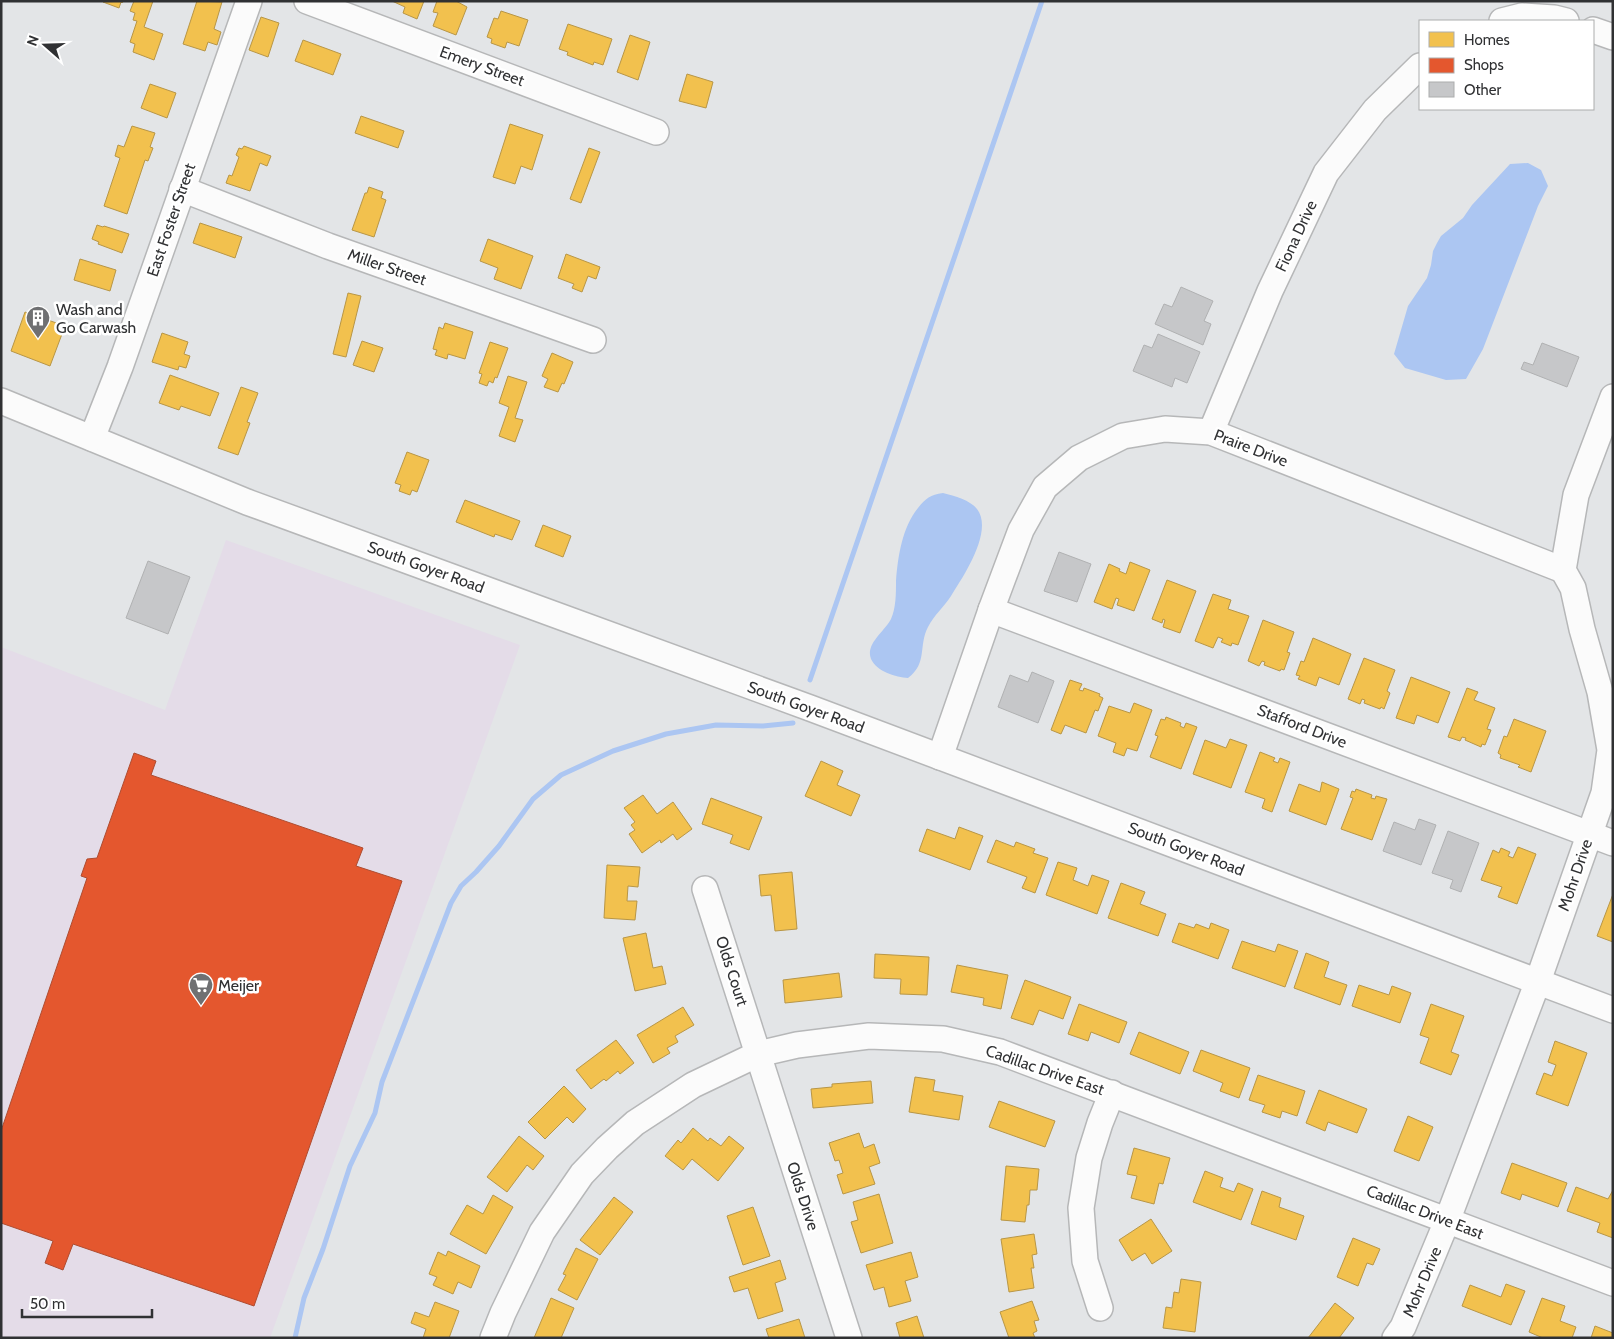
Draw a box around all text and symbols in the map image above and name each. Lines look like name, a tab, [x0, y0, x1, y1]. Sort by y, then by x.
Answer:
north arrow	[20, 20, 70, 70]
legend	[1419, 20, 1594, 110]
text: Homes	[1464, 31, 1510, 49]
text: N	[23, 33, 43, 48]
street label: Emery Street	[437, 42, 528, 90]
text: Shops	[1464, 56, 1504, 74]
text: Other	[1464, 81, 1501, 99]
street label: East Foster Street	[143, 160, 199, 279]
street label: Fiona Drive	[1271, 197, 1321, 275]
street label: Miller Street	[345, 245, 429, 289]
place label: Wash and Go Carwash	[56, 300, 136, 337]
building icon: Wash and Go Carwash	[25, 305, 51, 339]
street label: Praire Drive	[1211, 425, 1291, 471]
street label: South Goyer Road	[365, 537, 487, 597]
street label: South Goyer Road	[745, 677, 867, 737]
street label: Stafford Drive	[1254, 700, 1350, 752]
street label: South Goyer Road	[1125, 818, 1247, 880]
street label: Mohr Drive	[1554, 837, 1596, 913]
street label: Olds Court	[712, 934, 752, 1009]
supermarket icon: Meijer	[188, 972, 214, 1006]
place label: Meijer	[218, 976, 260, 995]
street label: Cadillac Drive East	[983, 1041, 1107, 1099]
street label: Olds Drive	[783, 1159, 823, 1233]
street label: Cadillac Drive East	[1364, 1181, 1487, 1243]
street label: Mohr Drive	[1399, 1244, 1445, 1320]
scale bar	[22, 1286, 152, 1318]
text: 50 m	[30, 1295, 65, 1313]

